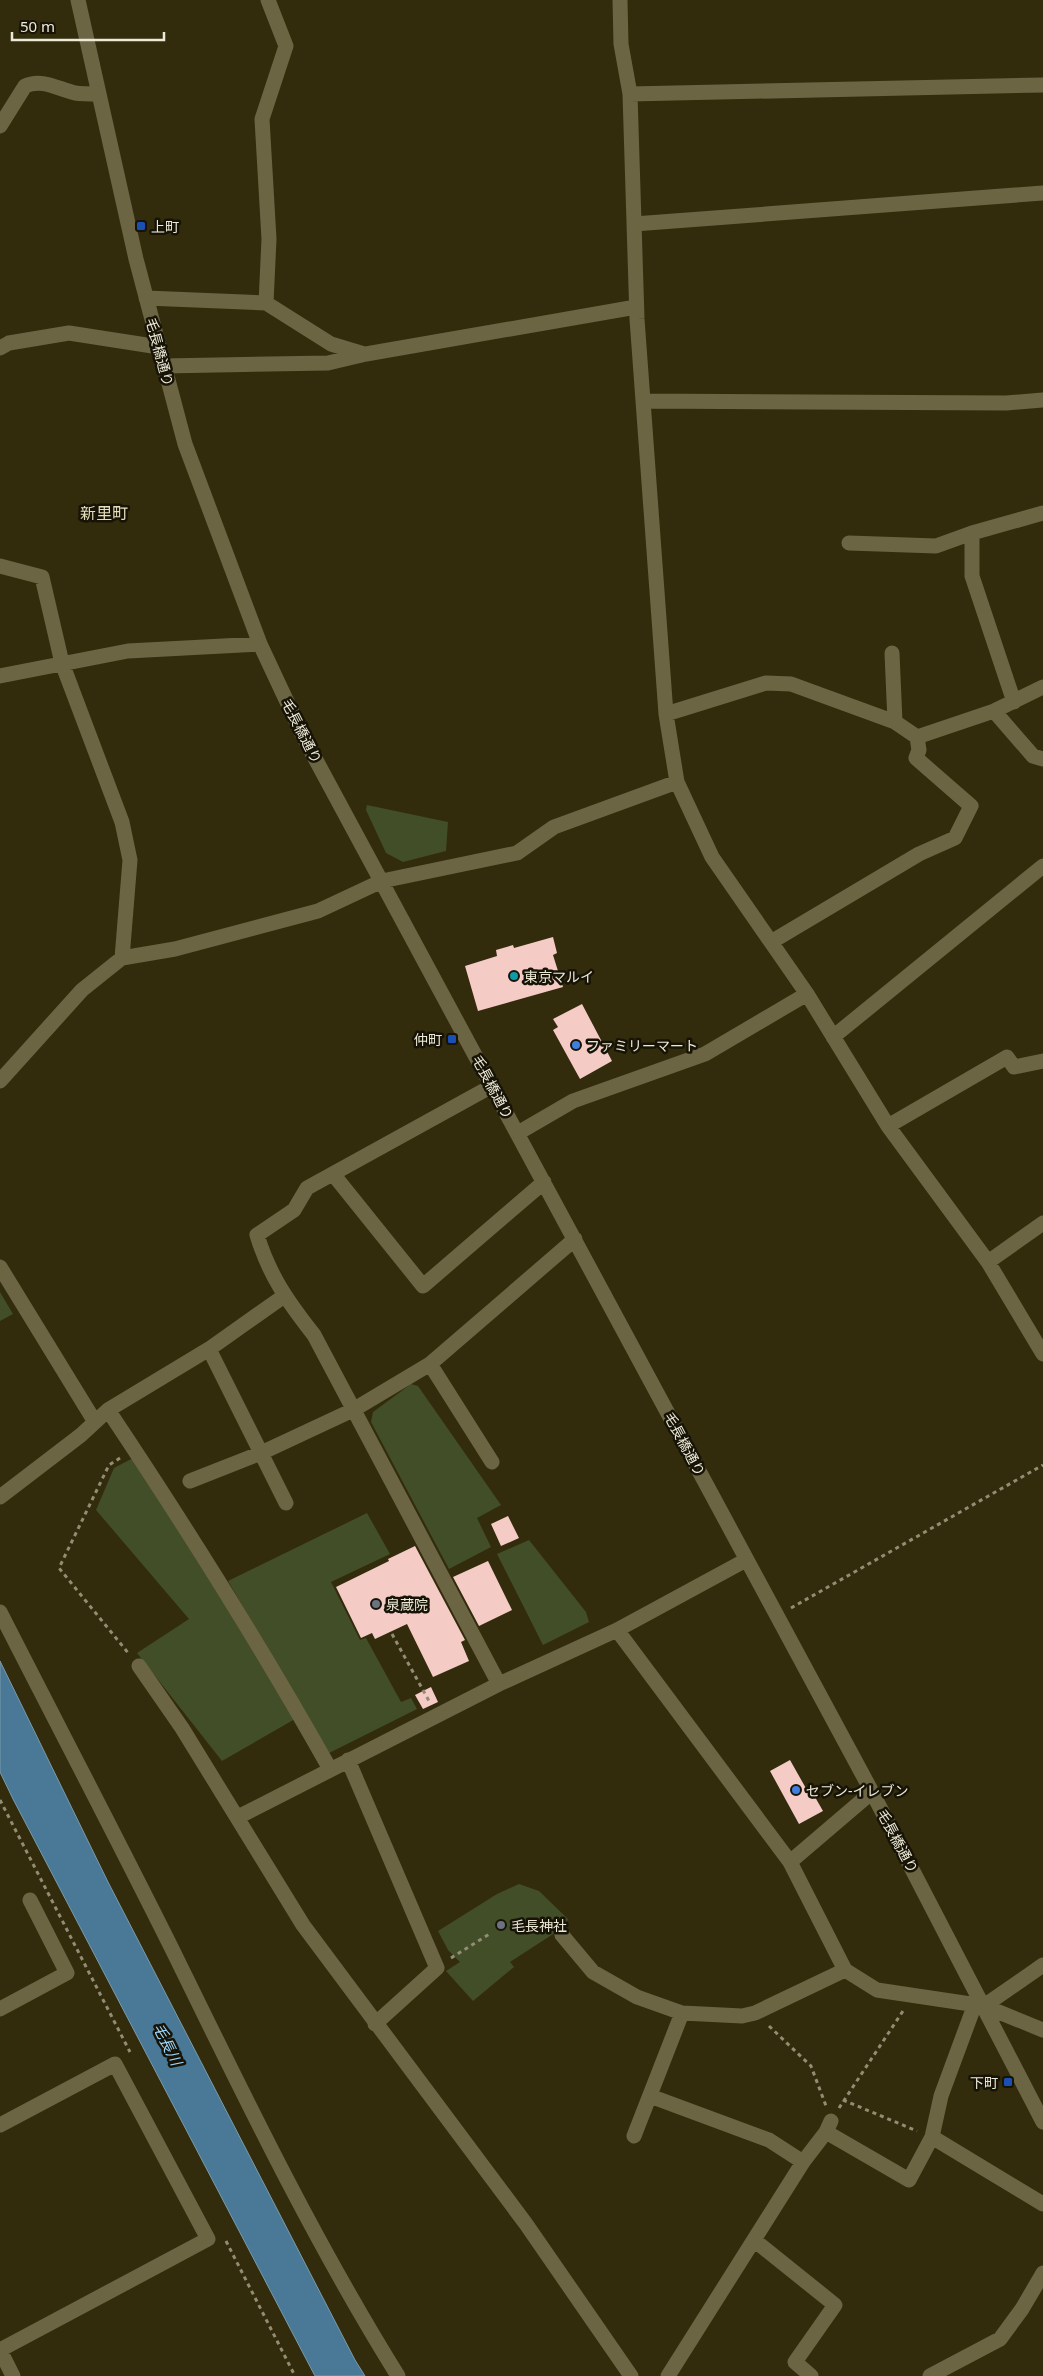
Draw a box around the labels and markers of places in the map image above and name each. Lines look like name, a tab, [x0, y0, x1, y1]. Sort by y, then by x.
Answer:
place label: 上町	[151, 217, 179, 236]
marker: 上町	[135, 220, 147, 232]
place label: 東京マルイ	[524, 967, 594, 986]
marker: 東京マルイ	[508, 970, 520, 982]
place label: 仲町	[414, 1030, 442, 1049]
marker: 仲町	[446, 1033, 458, 1045]
place label: ファミリーマート	[586, 1036, 698, 1055]
marker: ファミリーマート	[570, 1039, 582, 1051]
place label: 泉蔵院	[386, 1595, 428, 1614]
marker: 泉蔵院	[370, 1598, 382, 1610]
place label: セブン-イレブン	[806, 1781, 909, 1800]
marker: セブン-イレブン	[790, 1784, 802, 1796]
place label: 毛長神社	[511, 1916, 567, 1935]
marker: 毛長神社	[495, 1919, 507, 1931]
place label: 下町	[970, 2073, 998, 2092]
marker: 下町	[1002, 2076, 1014, 2088]

